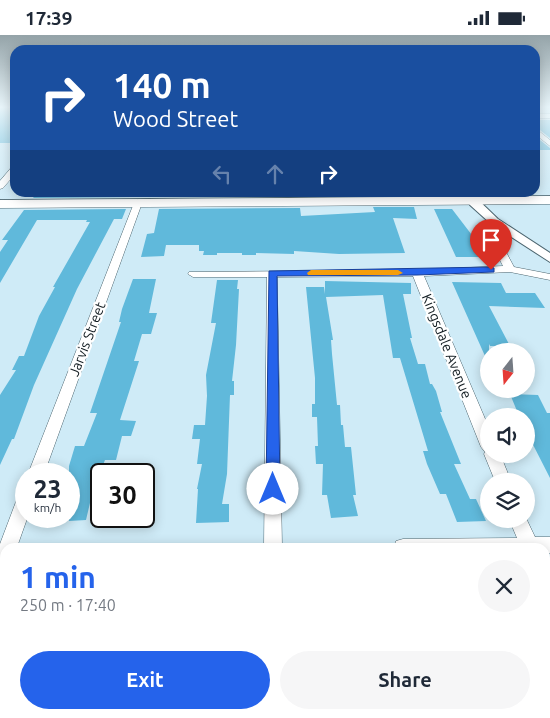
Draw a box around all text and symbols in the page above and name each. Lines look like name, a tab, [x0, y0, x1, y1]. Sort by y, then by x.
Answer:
text: 17:39	[25, 7, 73, 29]
icon: right	[30, 65, 95, 130]
text: 140 m	[113, 65, 211, 105]
text: Wood Street	[113, 106, 238, 131]
icon: left	[208, 160, 236, 188]
icon: ahead	[261, 160, 289, 188]
icon: right	[314, 160, 342, 188]
pin	[470, 219, 512, 270]
icon: arrive	[477, 226, 505, 254]
street label: Kingsdale Avenue	[419, 291, 475, 401]
street label: Jarvis Street	[65, 299, 109, 378]
north arrow	[480, 343, 535, 397]
map controls	[480, 343, 535, 528]
button: sound	[480, 408, 535, 463]
position arrow	[246, 462, 298, 514]
speed limit sign: 30	[90, 463, 155, 528]
button: layers	[480, 473, 535, 528]
text: 23	[33, 475, 62, 503]
text: km/h	[34, 501, 61, 514]
text: 1 min	[20, 560, 96, 594]
button: close	[478, 560, 530, 612]
text: 250 m · 17:40	[20, 596, 116, 614]
button: Exit	[20, 651, 270, 709]
button: Share	[280, 651, 530, 709]

